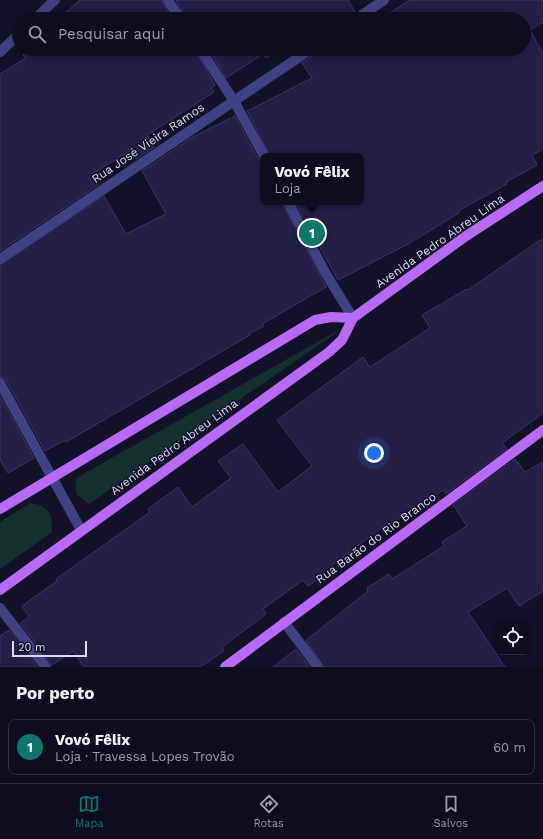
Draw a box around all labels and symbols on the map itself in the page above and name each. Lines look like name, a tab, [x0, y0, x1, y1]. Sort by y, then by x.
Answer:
street label: Rua José Vieira Ramos	[89, 100, 207, 186]
street label: Avenida Pedro Abreu Lima	[373, 191, 507, 291]
pin: 1	[299, 218, 325, 248]
street label: Avenida Pedro Abreu Lima	[108, 396, 240, 498]
your location	[364, 443, 384, 463]
street label: Rua Barão do Rio Branco	[313, 490, 439, 586]
scale bar	[12, 639, 87, 658]

